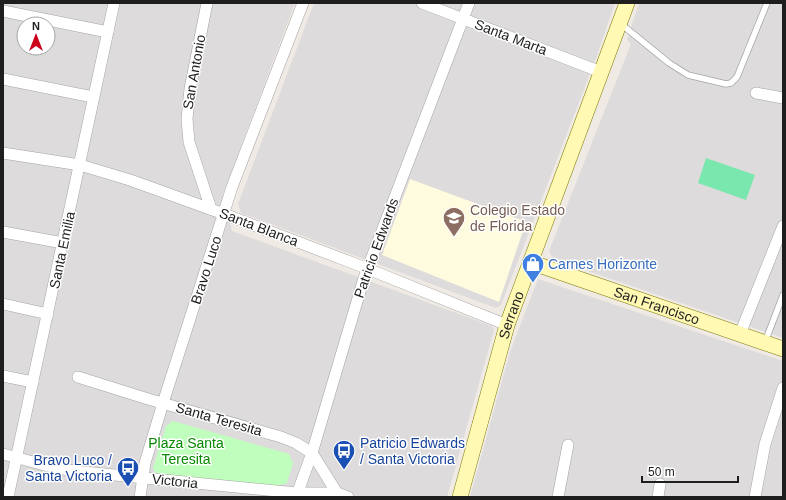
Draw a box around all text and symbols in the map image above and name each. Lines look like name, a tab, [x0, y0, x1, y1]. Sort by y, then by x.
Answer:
north arrow	[16, 16, 56, 56]
street label: Santa Marta	[473, 16, 550, 58]
text: N	[32, 20, 40, 32]
street label: San Antonio	[180, 33, 208, 111]
street label: Patricio Edwards	[351, 196, 401, 300]
place label: Colegio Estado de Florida	[470, 202, 565, 234]
street label: Santa Blanca	[217, 205, 301, 249]
school or university icon: Colegio Estado de Florida	[441, 205, 467, 238]
street label: Santa Emilia	[46, 210, 78, 290]
street label: Bravo Luco	[187, 234, 225, 306]
shop icon: Carnes Horizonte	[520, 251, 546, 284]
place label: Carnes Horizonte	[548, 256, 657, 272]
street label: San Francisco	[612, 283, 702, 328]
street label: Serrano	[496, 289, 527, 341]
street label: Santa Teresita	[174, 399, 264, 439]
park label: Plaza Santa Teresita	[148, 435, 224, 467]
place label: Patricio Edwards / Santa Victoria	[360, 435, 465, 467]
bus stop icon: Patricio Edwards / Santa Victoria	[331, 438, 357, 471]
place label: Bravo Luco / Santa Victoria	[25, 452, 112, 484]
bus stop icon: Bravo Luco / Santa Victoria	[115, 455, 141, 488]
scale bar	[642, 458, 738, 484]
text: 50 m	[648, 465, 675, 479]
street label: Victoria	[151, 471, 199, 491]

